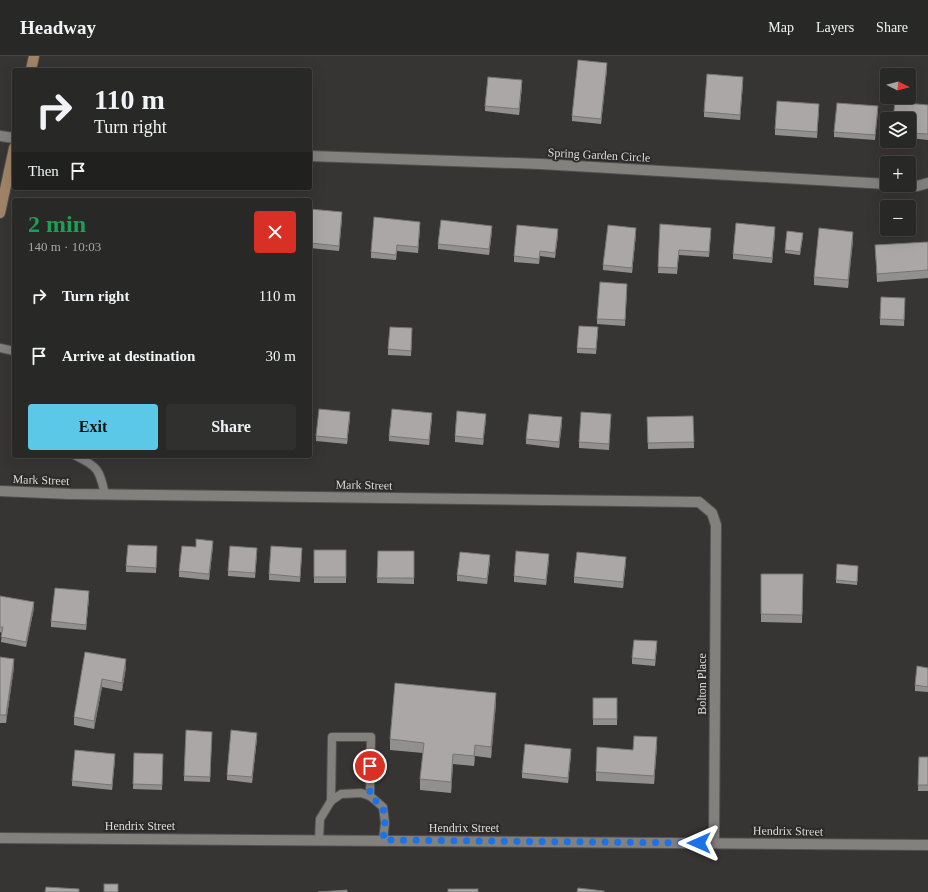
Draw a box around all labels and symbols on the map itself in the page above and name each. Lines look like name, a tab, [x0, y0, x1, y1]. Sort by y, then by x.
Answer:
north arrow	[880, 68, 916, 104]
street label: Spring Garden Circle	[547, 145, 651, 165]
street label: Mark Street	[12, 472, 70, 488]
street label: Mark Street	[335, 478, 393, 493]
street label: Bolton Place	[695, 653, 709, 715]
pin	[353, 749, 387, 783]
street label: Hendrix Street	[105, 819, 176, 833]
street label: Hendrix Street	[429, 821, 500, 835]
position arrow	[678, 822, 720, 864]
street label: Hendrix Street	[753, 823, 824, 839]

